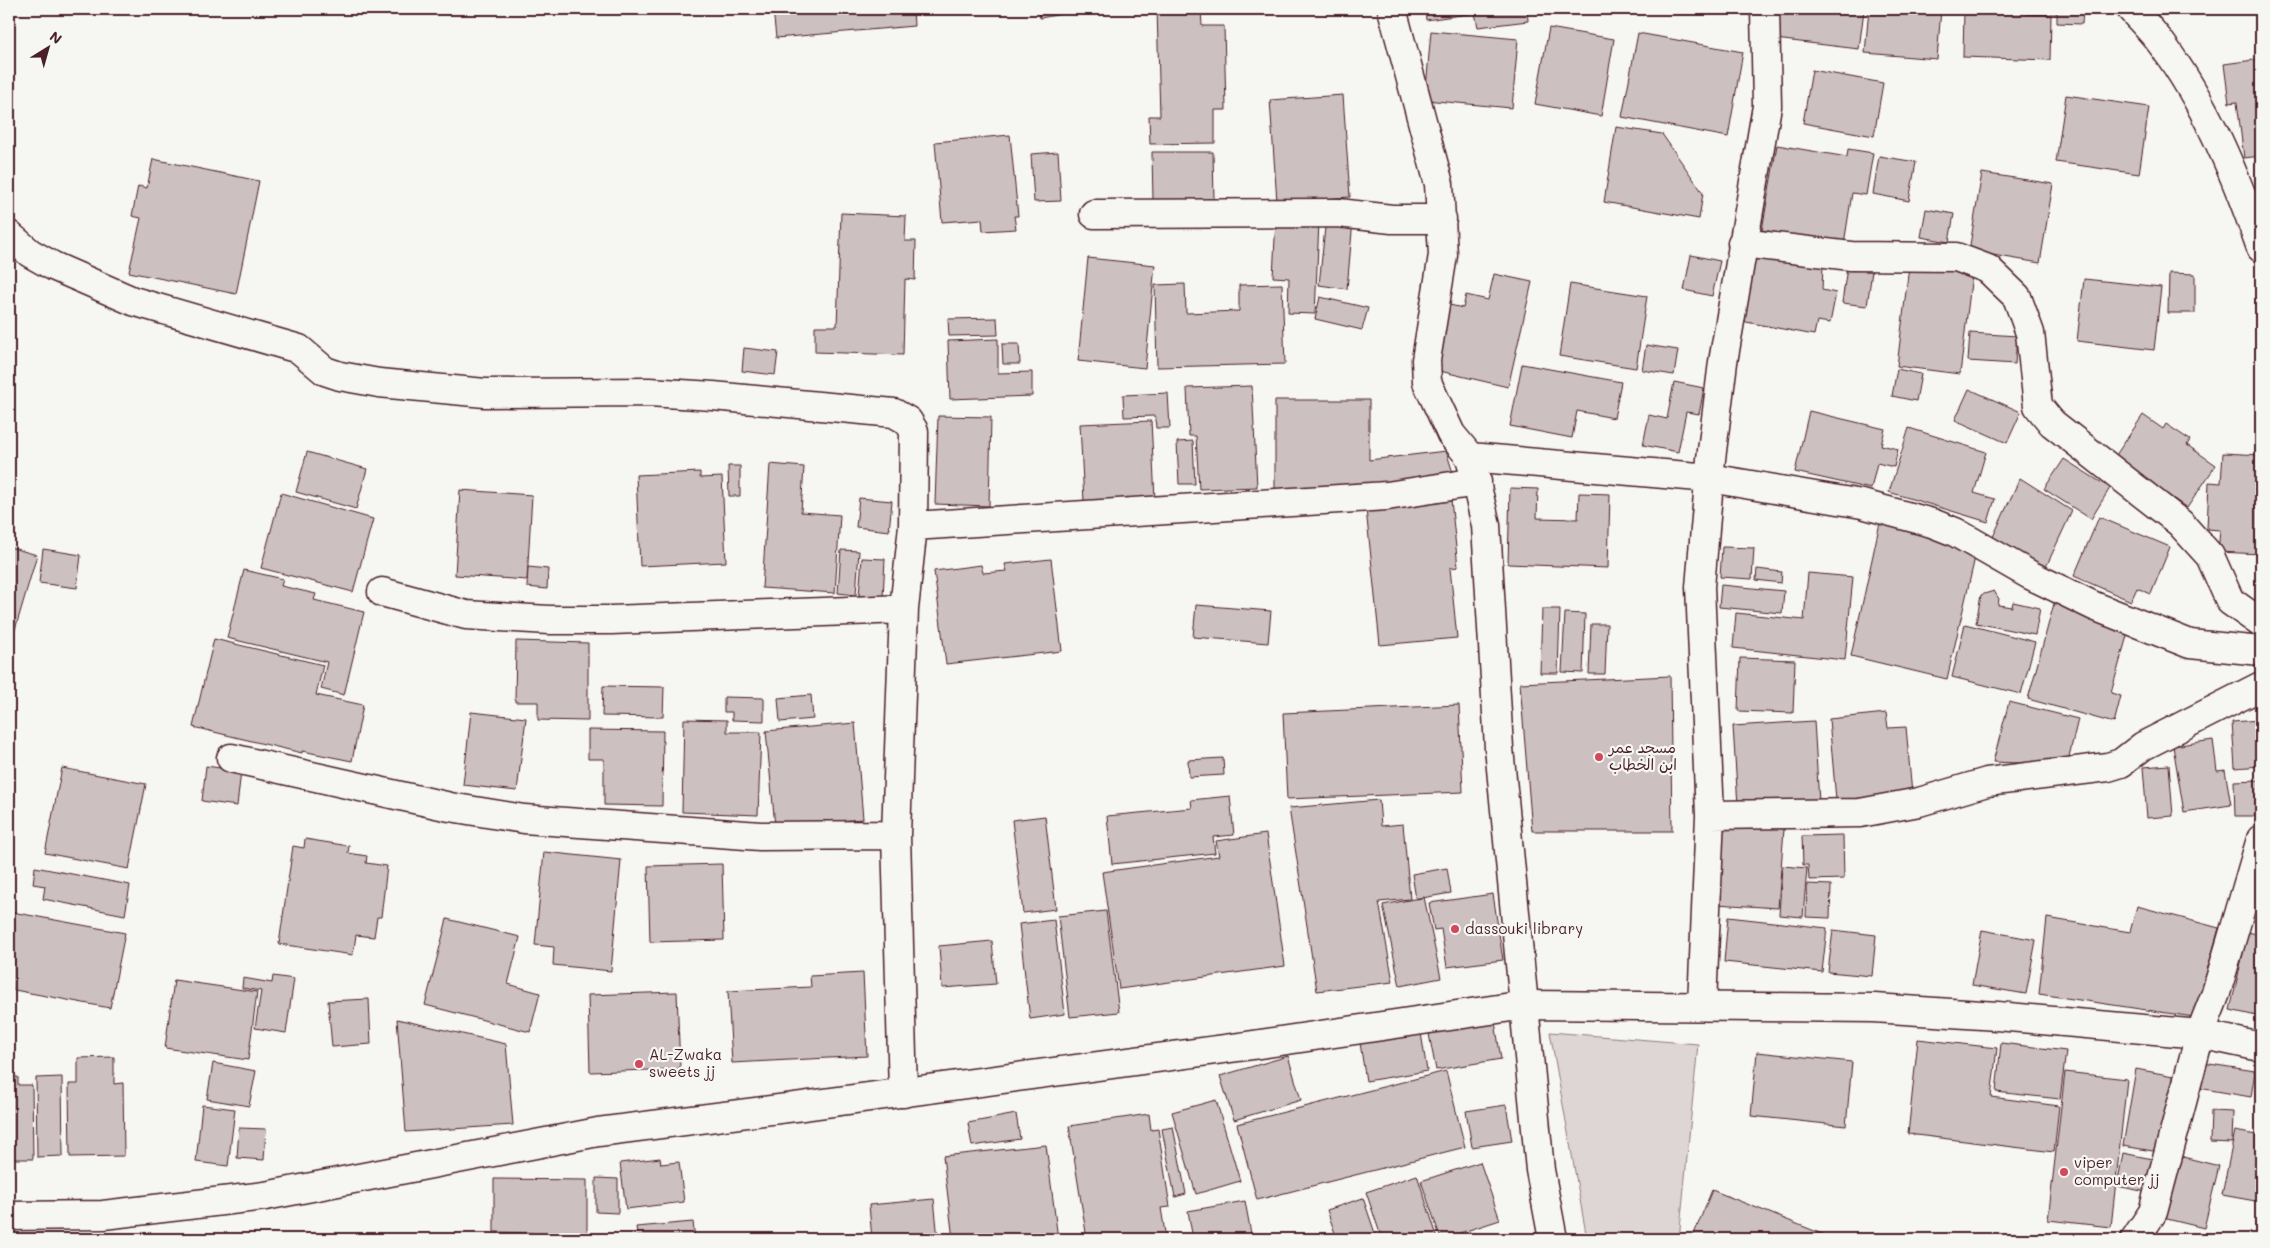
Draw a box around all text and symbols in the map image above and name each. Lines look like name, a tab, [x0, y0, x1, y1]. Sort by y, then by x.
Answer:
north arrow	[22, 22, 72, 72]
text: N	[46, 26, 66, 48]
place label: مسجد عمر ابن الخطاب	[1607, 737, 1677, 774]
marker: مسجد عمر ابن الخطاب	[1593, 751, 1605, 763]
place label: dassouki library	[1465, 918, 1583, 938]
marker: dassouki library	[1449, 923, 1461, 935]
place label: AL-Zwaka sweets jj	[649, 1044, 722, 1081]
marker: AL-Zwaka sweets jj	[633, 1058, 645, 1070]
place label: viper computer jj	[2074, 1152, 2159, 1189]
marker: viper computer jj	[2058, 1166, 2070, 1178]

